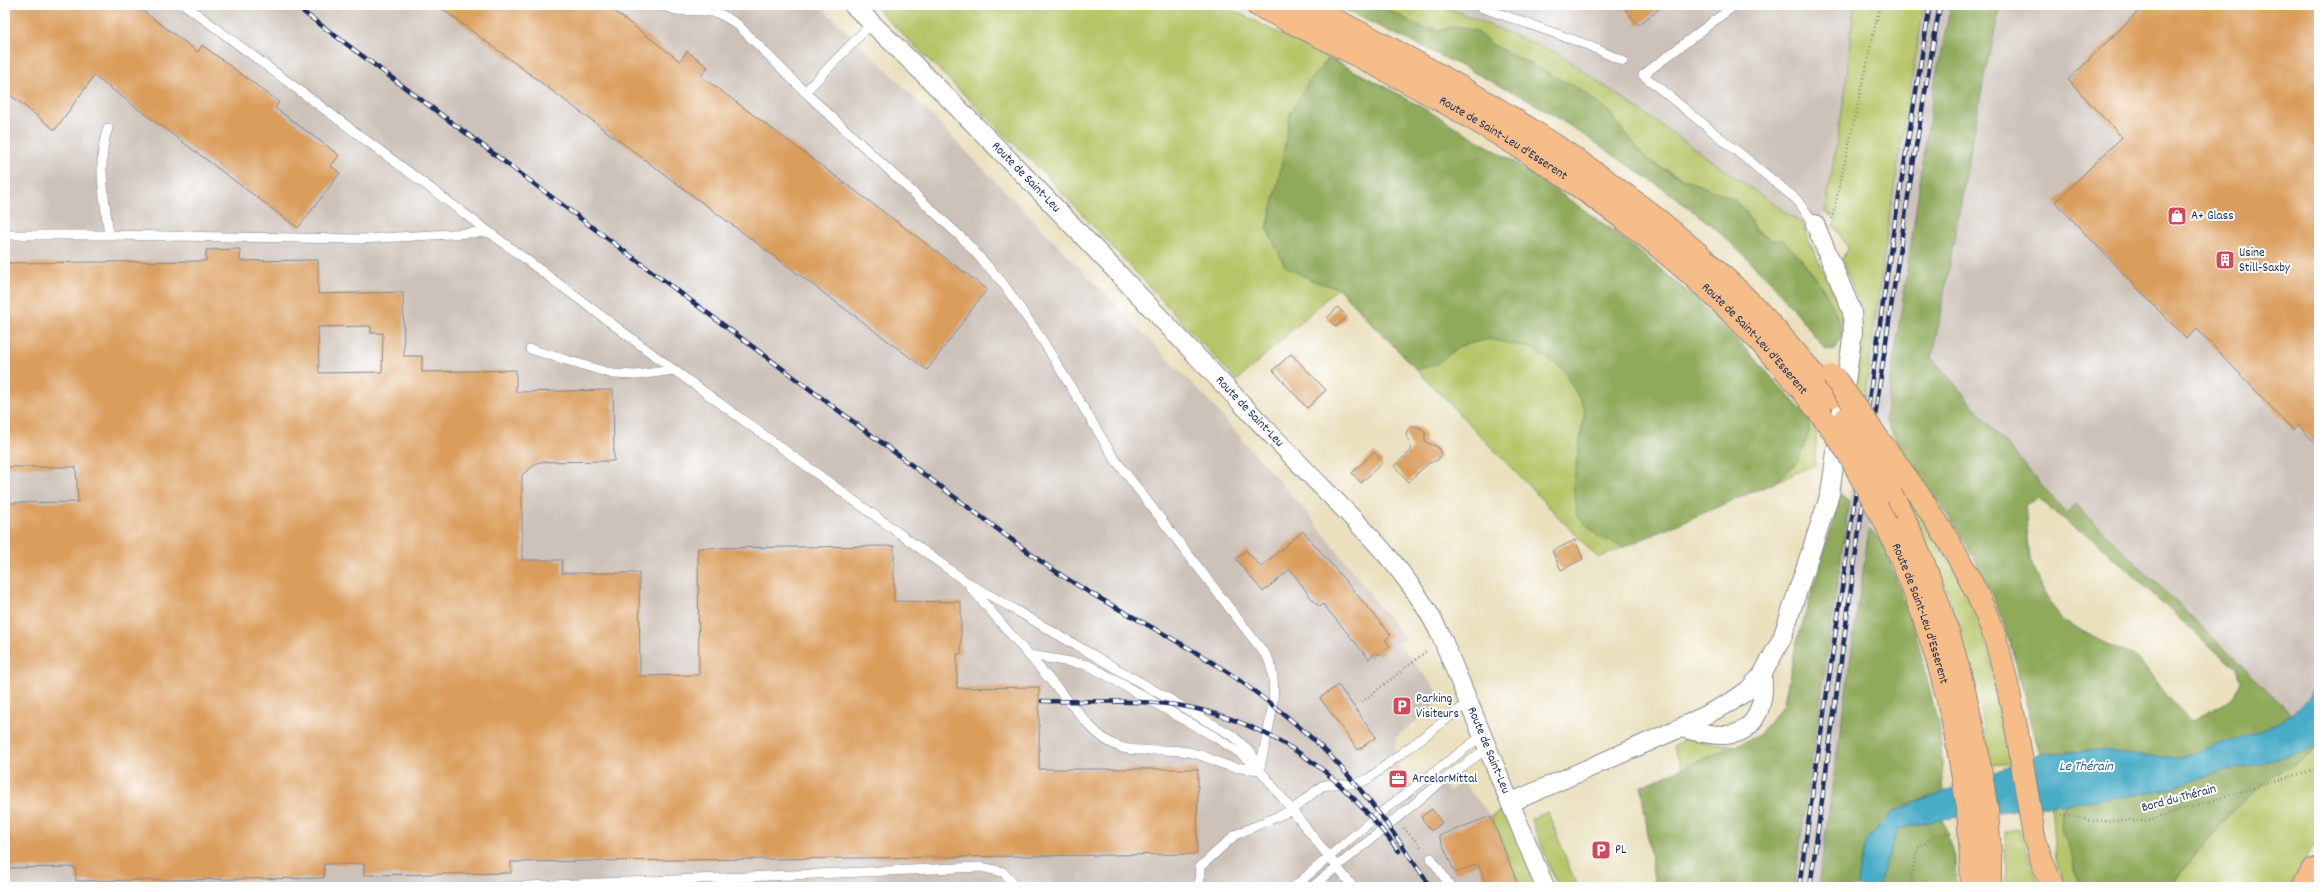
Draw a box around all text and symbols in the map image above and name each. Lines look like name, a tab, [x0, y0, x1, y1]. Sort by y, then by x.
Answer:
street label: Route de Saint-Leu d'Esserent	[1435, 92, 1571, 185]
street label: Route de Saint-Leu	[987, 137, 1065, 217]
shop icon: A+ Glass	[2166, 205, 2188, 227]
place label: A+ Glass	[2191, 207, 2234, 226]
place label: Usine Still-Saxby	[2239, 244, 2291, 278]
building icon: Usine Still-Saxby	[2214, 249, 2236, 271]
street label: Route de Saint-Leu d'Esserent	[1697, 278, 1812, 399]
street label: Route de Saint-Leu	[1211, 372, 1288, 452]
street label: Route de Saint-Leu d'Esserent	[1886, 540, 1953, 686]
place label: Parking Visiteurs	[1416, 690, 1459, 724]
parking icon: Parking Visiteurs	[1391, 695, 1413, 717]
street label: Route de Saint-Leu	[1462, 704, 1515, 797]
water label: Le Thérain	[2059, 757, 2113, 777]
office icon: ArcelorMittal	[1387, 768, 1409, 790]
place label: ArcelorMittal	[1412, 770, 1477, 789]
street label: Bord du Thérain	[2140, 780, 2218, 818]
parking icon: PL	[1590, 839, 1612, 861]
place label: PL	[1615, 841, 1627, 860]

